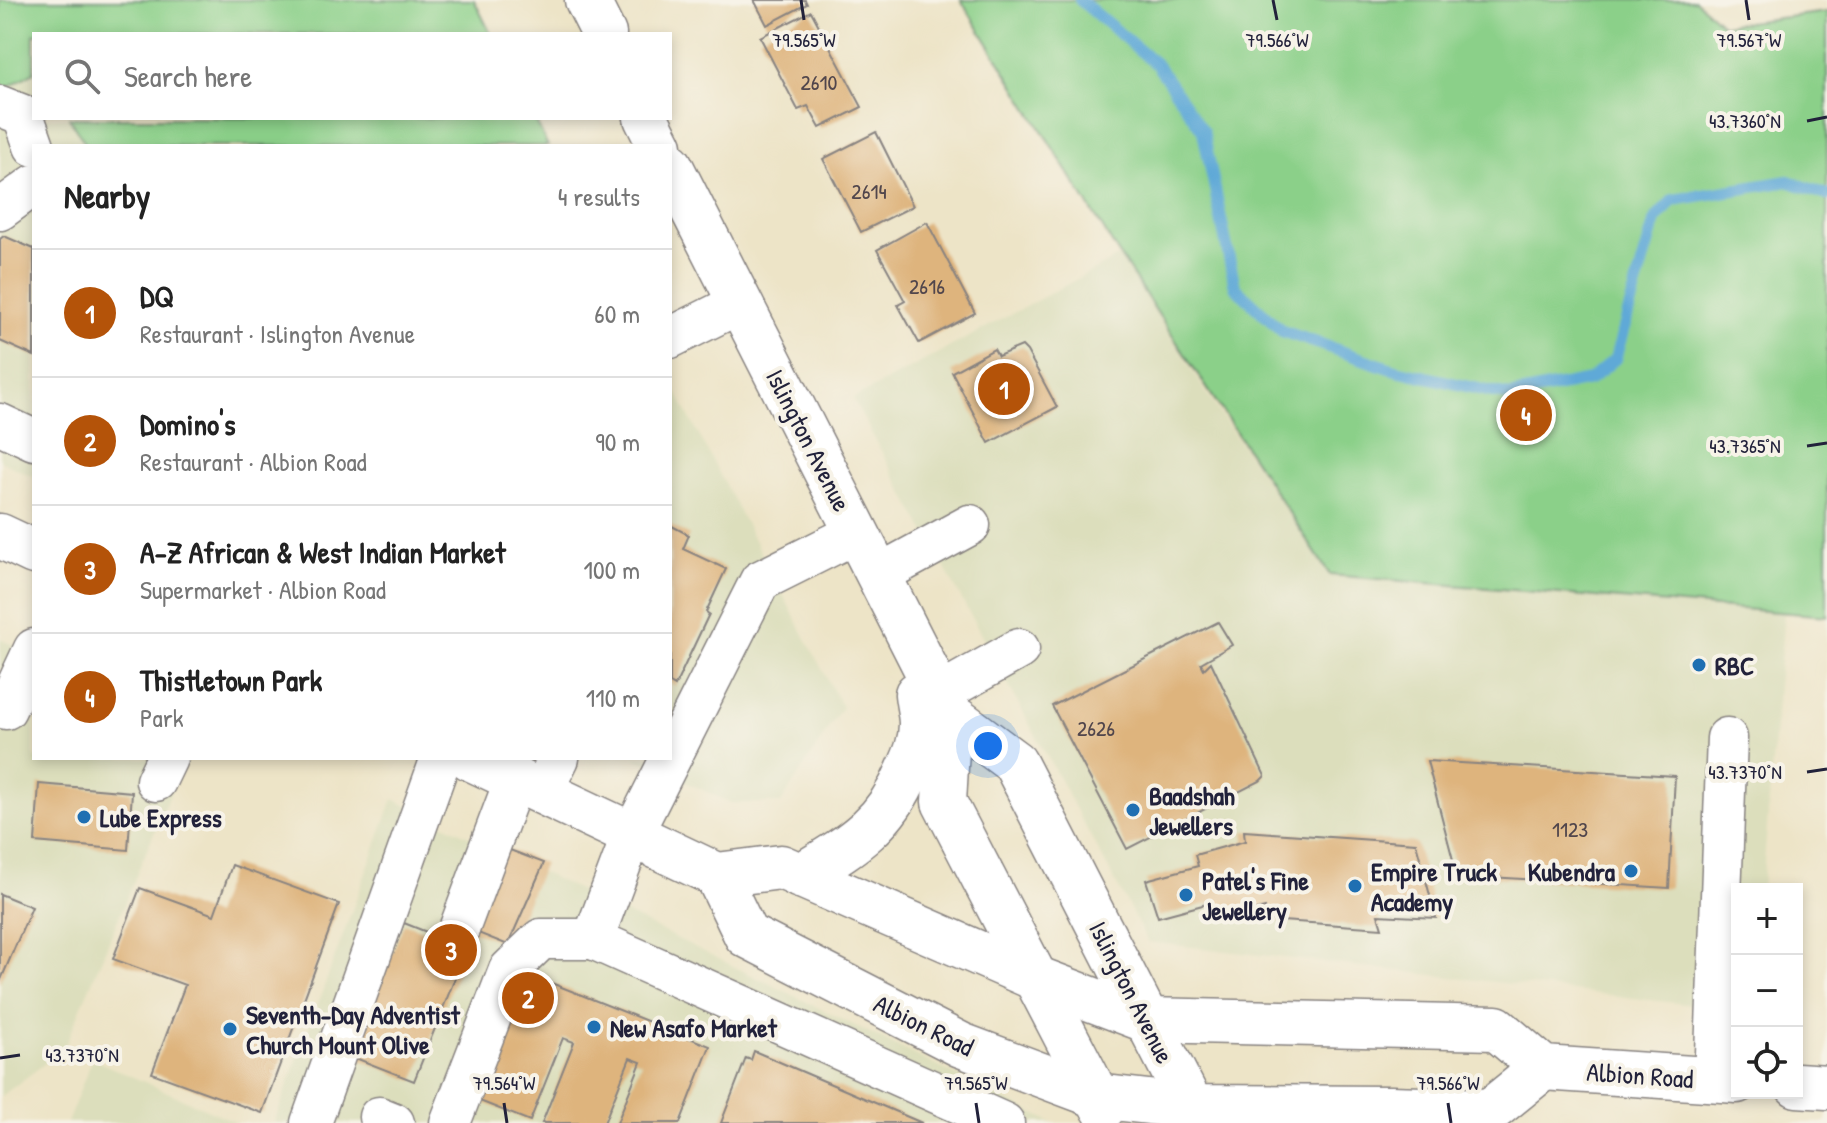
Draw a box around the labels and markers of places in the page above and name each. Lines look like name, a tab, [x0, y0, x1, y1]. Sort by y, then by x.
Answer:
pin: 1	[978, 359, 1030, 419]
pin: 4	[1500, 385, 1552, 445]
place label: RBC	[1715, 648, 1754, 683]
marker: RBC	[1690, 656, 1708, 674]
place label: Baadshah Jewellers	[1149, 778, 1235, 843]
place label: Lube Express	[100, 800, 222, 836]
marker: Baadshah Jewellers	[1124, 801, 1142, 819]
marker: Lube Express	[75, 808, 93, 826]
place label: Empire Truck Academy	[1371, 854, 1497, 920]
place label: Kubendra	[1528, 854, 1616, 889]
marker: Kubendra	[1622, 862, 1640, 880]
place label: Patel's Fine Jewellery	[1202, 863, 1309, 929]
marker: Empire Truck Academy	[1346, 877, 1364, 895]
marker: Patel's Fine Jewellery	[1177, 886, 1195, 904]
pin: 3	[425, 920, 477, 980]
pin: 2	[502, 968, 554, 1028]
place label: Seventh-Day Adventist Church Mount Olive	[246, 997, 461, 1062]
place label: New Asafo Market	[610, 1010, 778, 1045]
marker: New Asafo Market	[585, 1018, 603, 1036]
marker: Seventh-Day Adventist Church Mount Olive	[221, 1020, 239, 1038]

